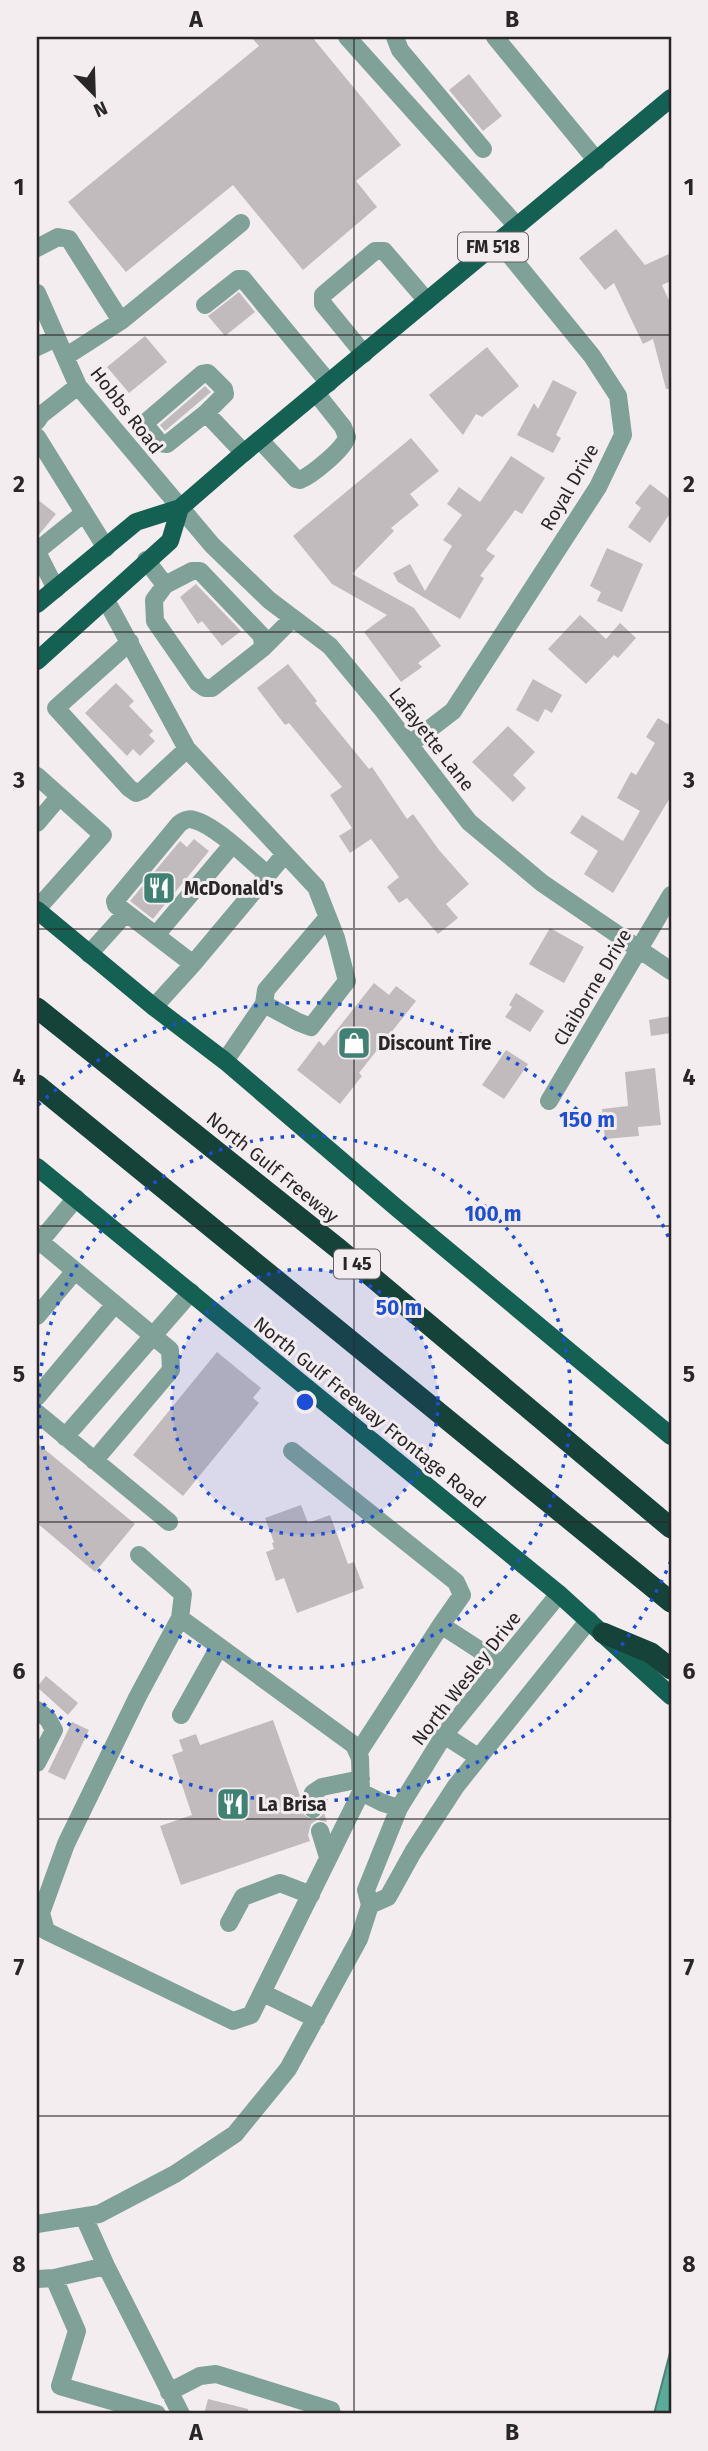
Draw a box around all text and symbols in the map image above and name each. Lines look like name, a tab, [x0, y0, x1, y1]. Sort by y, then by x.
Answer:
text: A	[188, 5, 203, 33]
text: B	[505, 5, 519, 33]
north arrow	[60, 60, 130, 130]
text: N	[90, 96, 111, 122]
text: 1	[14, 173, 24, 201]
text: 1	[684, 173, 694, 201]
road number: FM 518	[458, 232, 528, 262]
street label: Hobbs Road	[85, 362, 168, 458]
street label: Royal Drive	[535, 440, 604, 535]
text: 2	[13, 470, 25, 498]
text: 2	[683, 470, 695, 498]
street label: Lafayette Lane	[384, 683, 479, 796]
text: 3	[12, 766, 25, 794]
text: 3	[682, 766, 695, 794]
restaurant icon: McDonald's	[140, 869, 178, 907]
place label: McDonald's	[184, 877, 283, 900]
street label: Claiborne Drive	[548, 925, 636, 1050]
shop icon: Discount Tire	[335, 1024, 373, 1062]
place label: Discount Tire	[378, 1032, 492, 1055]
text: 4	[13, 1063, 26, 1091]
text: 4	[683, 1063, 696, 1091]
street label: North Gulf Freeway	[202, 1107, 344, 1228]
text: 150 m	[559, 1107, 615, 1133]
text: 100 m	[464, 1201, 522, 1227]
road number: I 45	[334, 1250, 380, 1279]
text: 50 m	[376, 1295, 422, 1321]
street label: North Gulf Freeway Frontage Road	[249, 1312, 490, 1513]
text: 5	[13, 1360, 25, 1388]
text: 5	[683, 1360, 695, 1388]
centre of rings	[293, 1390, 317, 1414]
street label: North Wesley Drive	[407, 1607, 526, 1750]
text: 6	[13, 1657, 26, 1685]
text: 6	[683, 1657, 696, 1685]
restaurant icon: La Brisa	[214, 1785, 252, 1823]
place label: La Brisa	[258, 1793, 327, 1816]
text: 7	[14, 1953, 25, 1981]
text: 7	[684, 1953, 695, 1981]
text: 8	[12, 2250, 26, 2278]
text: 8	[682, 2250, 696, 2278]
text: A	[188, 2418, 203, 2446]
text: B	[505, 2418, 519, 2446]

